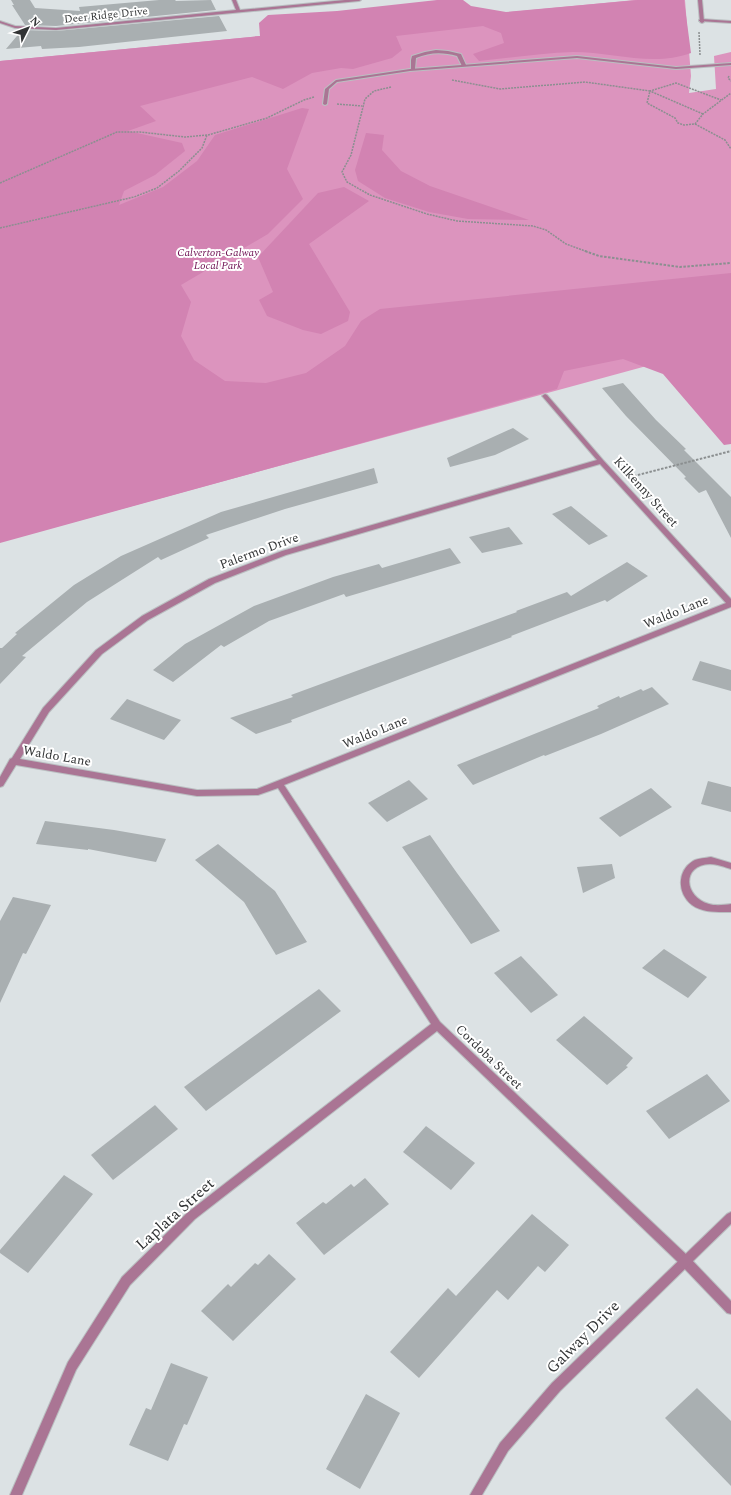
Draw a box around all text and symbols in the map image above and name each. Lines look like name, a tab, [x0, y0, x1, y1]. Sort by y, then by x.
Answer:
street label: Deer Ridge Drive	[63, 2, 149, 28]
north arrow	[8, 8, 48, 48]
text: N	[26, 13, 44, 31]
park label: Calverton-Galway Local Park	[177, 244, 259, 274]
street label: Kilkenny Street	[609, 452, 683, 532]
street label: Palermo Drive	[217, 527, 301, 575]
street label: Waldo Lane	[640, 590, 712, 634]
street label: Waldo Lane	[339, 710, 411, 754]
street label: Waldo Lane	[21, 740, 93, 772]
street label: Cordoba Street	[451, 1020, 527, 1095]
street label: Laplata Street	[130, 1172, 220, 1256]
street label: Galway Drive	[541, 1295, 625, 1379]

